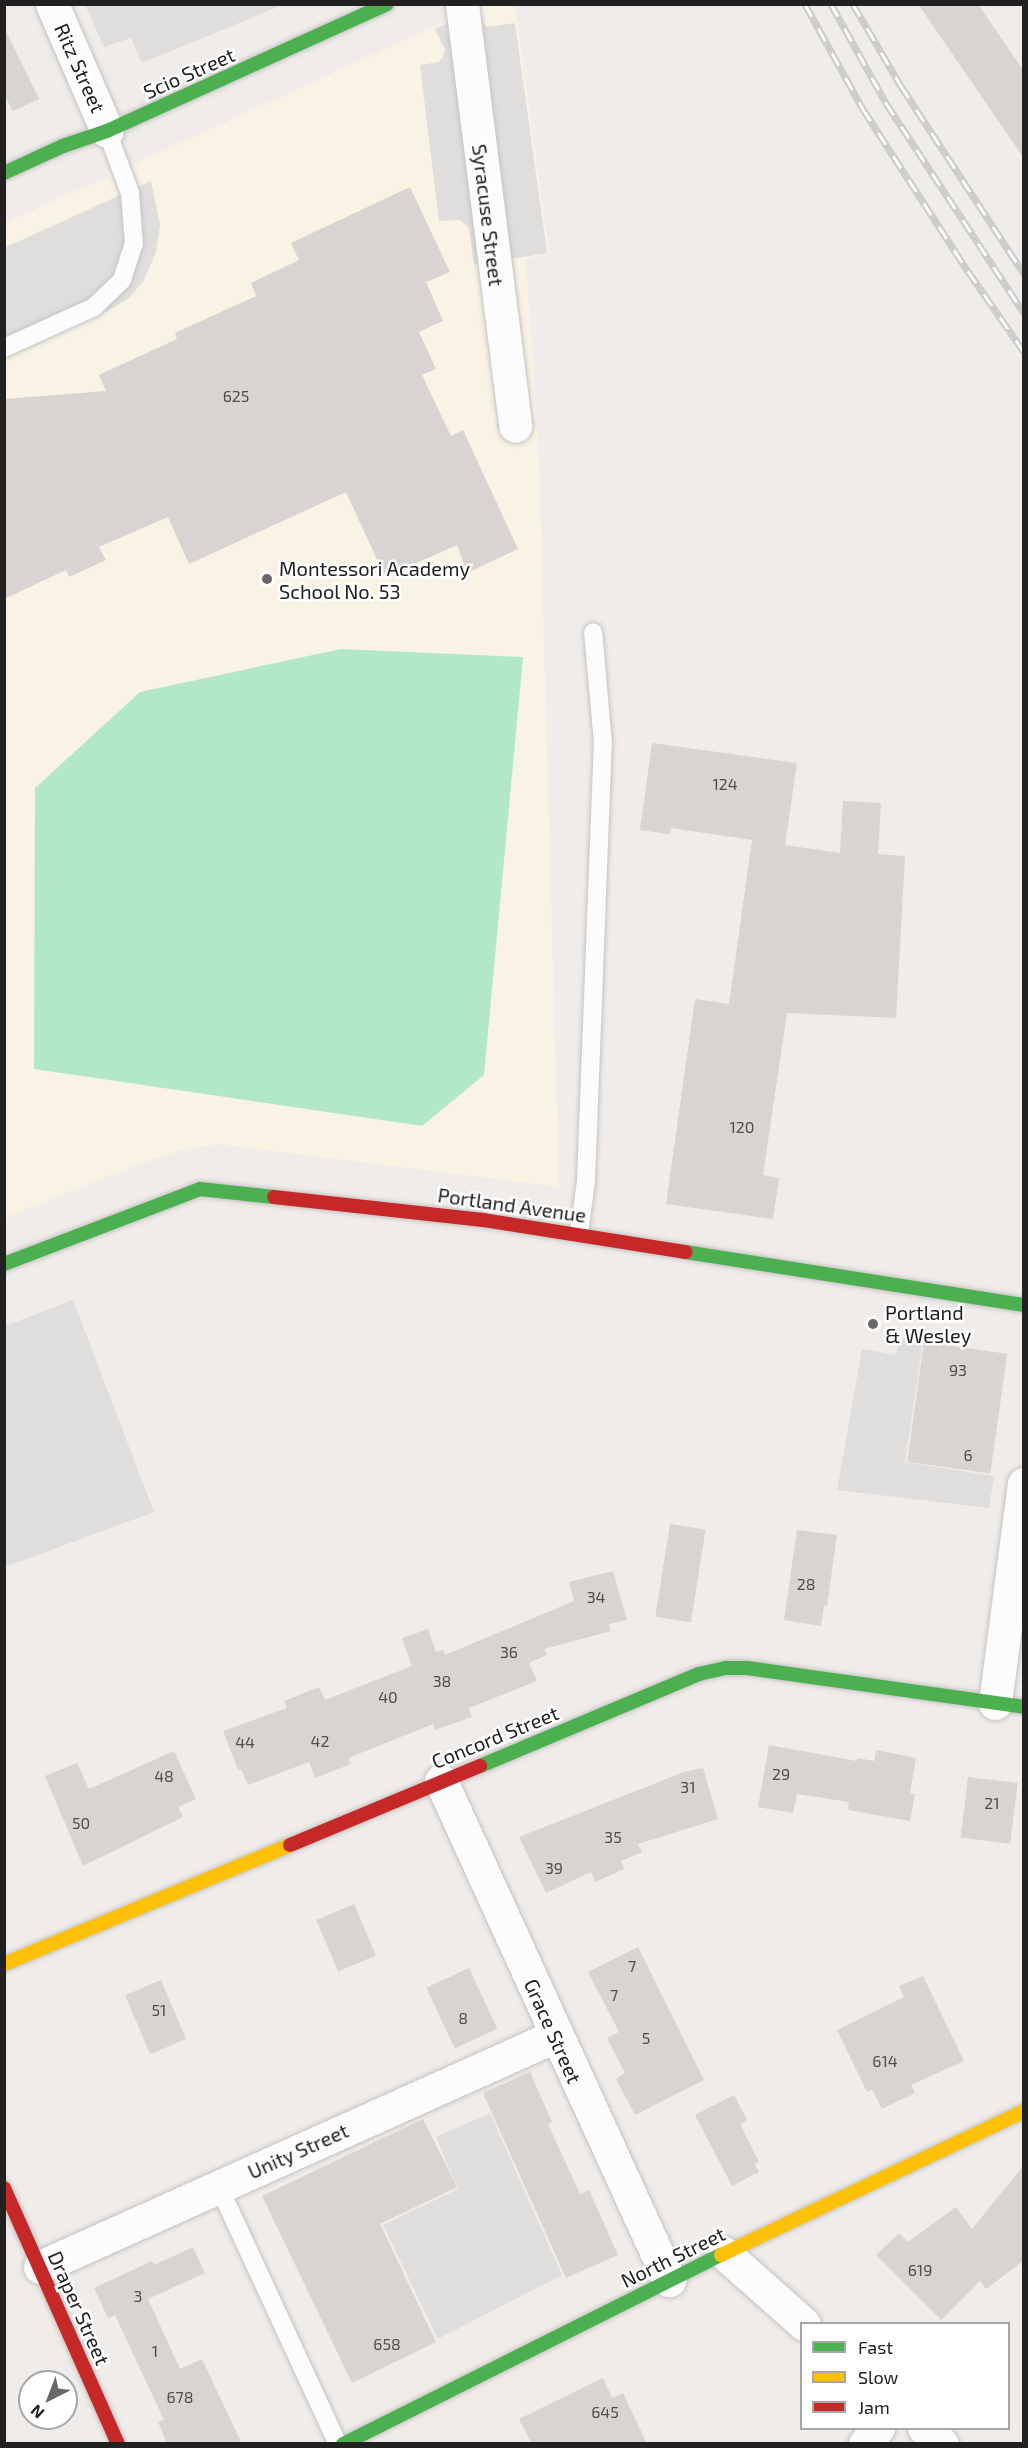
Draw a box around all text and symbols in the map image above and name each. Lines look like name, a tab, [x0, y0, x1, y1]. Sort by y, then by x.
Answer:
street label: Ritz Street	[50, 20, 110, 116]
street label: Scio Street	[140, 42, 238, 104]
street label: Syracuse Street	[467, 143, 509, 287]
house number: 625	[223, 386, 249, 406]
place label: Montessori Academy School No. 53	[279, 556, 470, 603]
marker: Montessori Academy School No. 53	[260, 572, 274, 586]
house number: 124	[712, 774, 738, 794]
house number: 120	[729, 1117, 755, 1137]
street label: Portland Avenue	[436, 1183, 588, 1227]
place label: Portland & Wesley	[885, 1300, 972, 1347]
marker: Portland & Wesley	[866, 1317, 880, 1331]
house number: 93	[949, 1360, 967, 1380]
house number: 6	[963, 1445, 973, 1465]
house number: 28	[797, 1574, 815, 1594]
house number: 34	[587, 1587, 605, 1607]
house number: 36	[500, 1642, 518, 1662]
house number: 38	[433, 1671, 451, 1691]
house number: 40	[378, 1687, 398, 1707]
street label: Concord Street	[428, 1701, 562, 1773]
house number: 42	[311, 1731, 329, 1751]
house number: 44	[235, 1732, 255, 1752]
house number: 29	[772, 1764, 790, 1784]
house number: 48	[154, 1766, 174, 1786]
house number: 31	[680, 1777, 696, 1797]
house number: 21	[984, 1793, 1000, 1813]
house number: 50	[72, 1813, 90, 1833]
house number: 35	[604, 1827, 622, 1847]
house number: 39	[545, 1858, 563, 1878]
house number: 7	[628, 1956, 636, 1976]
street label: Grace Street	[519, 1975, 587, 2087]
house number: 7	[610, 1985, 618, 2005]
house number: 51	[152, 2000, 166, 2020]
house number: 8	[458, 2008, 468, 2028]
house number: 5	[642, 2028, 650, 2048]
house number: 614	[872, 2051, 898, 2071]
street label: Unity Street	[244, 2118, 352, 2184]
street label: North Street	[617, 2221, 729, 2293]
street label: Draper Street	[43, 2247, 115, 2369]
house number: 619	[908, 2260, 932, 2280]
house number: 3	[134, 2286, 142, 2306]
legend	[800, 2322, 1010, 2430]
house number: 658	[373, 2334, 401, 2354]
text: Fast	[858, 2336, 893, 2358]
house number: 1	[152, 2341, 158, 2361]
text: Slow	[858, 2366, 898, 2388]
north arrow	[18, 2370, 78, 2430]
house number: 678	[166, 2387, 194, 2407]
text: Jam	[858, 2396, 890, 2418]
text: N	[26, 2401, 48, 2423]
house number: 645	[591, 2402, 619, 2422]

